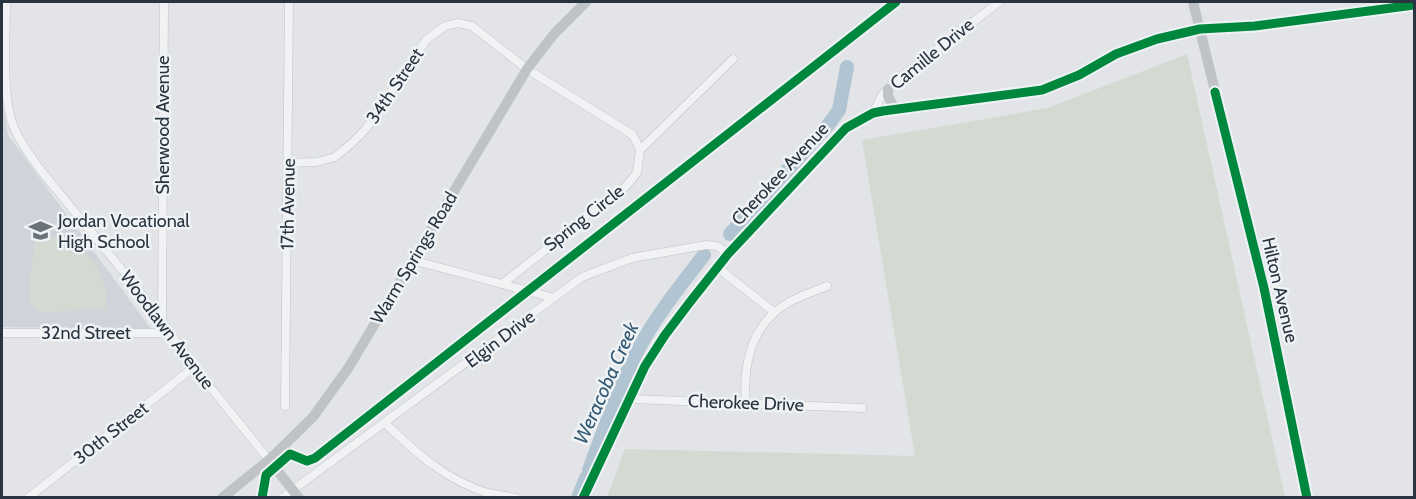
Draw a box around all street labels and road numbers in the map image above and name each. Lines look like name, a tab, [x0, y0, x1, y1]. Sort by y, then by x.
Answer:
street label: Camille Drive	[886, 14, 978, 94]
street label: 34th Street	[362, 44, 428, 128]
street label: Sherwood Avenue	[152, 56, 174, 194]
street label: Cherokee Avenue	[727, 118, 833, 230]
street label: 17th Avenue	[276, 158, 300, 250]
street label: Spring Circle	[540, 180, 628, 256]
street label: Warm Springs Road	[366, 188, 462, 328]
street label: Hilton Avenue	[1257, 235, 1303, 345]
street label: Woodlawn Avenue	[115, 266, 219, 394]
street label: Elgin Drive	[461, 306, 539, 372]
street label: 32nd Street	[41, 322, 131, 344]
street label: Cherokee Drive	[688, 390, 804, 416]
street label: 30th Street	[69, 397, 153, 469]

